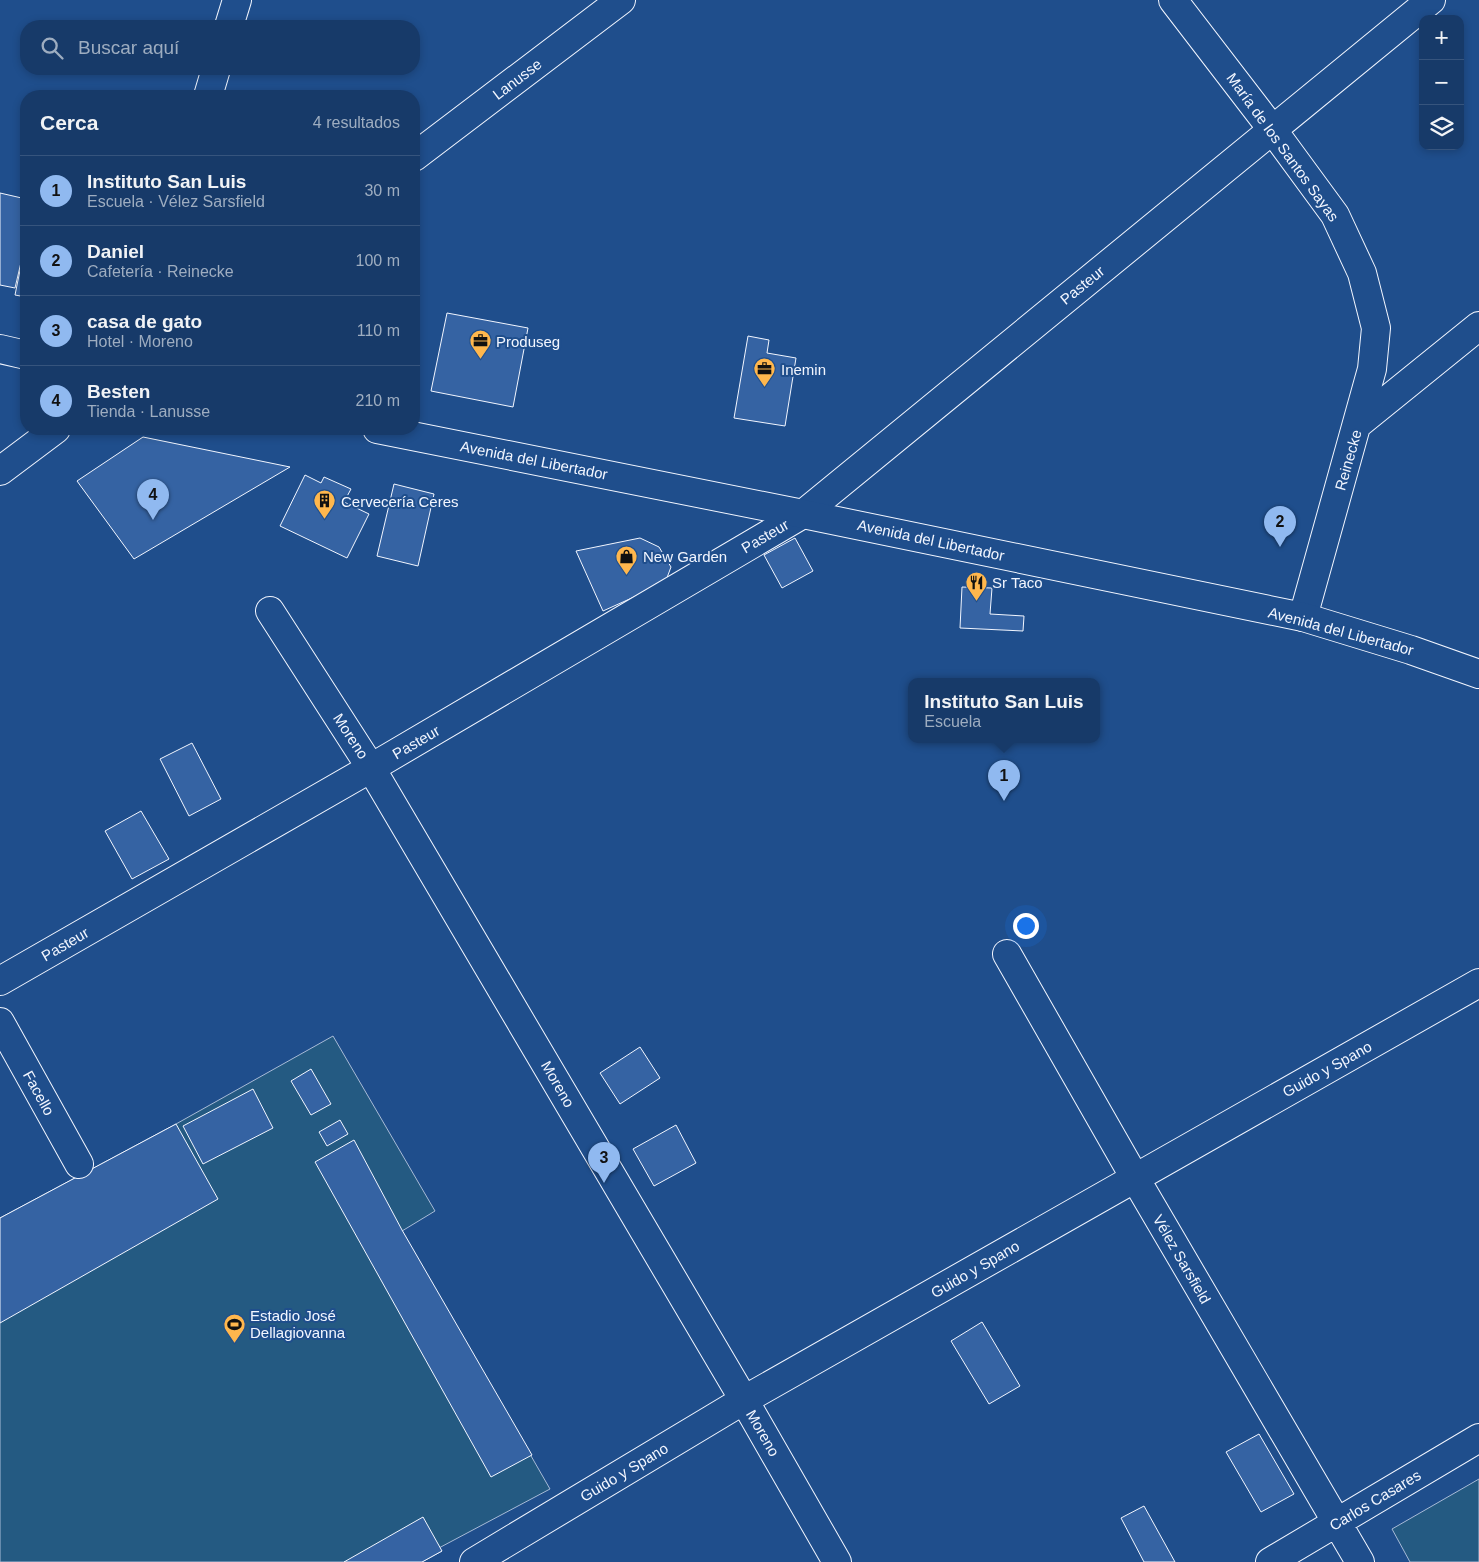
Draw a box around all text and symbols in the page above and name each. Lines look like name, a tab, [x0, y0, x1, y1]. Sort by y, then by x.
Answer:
map controls	[1419, 15, 1464, 150]
button: +	[1419, 15, 1464, 60]
search box	[20, 20, 420, 75]
icon: search	[38, 34, 66, 62]
text: Buscar aquí	[78, 37, 179, 58]
street label: Lanusse	[489, 55, 545, 103]
button: −	[1419, 60, 1464, 105]
street label: María de los Santos Sayas	[1223, 69, 1343, 225]
button: layers	[1419, 105, 1464, 150]
text: Cerca	[40, 111, 98, 134]
text: 4 resultados	[313, 114, 400, 131]
text: Instituto San Luis	[87, 171, 246, 192]
text: 1	[52, 182, 60, 199]
text: 30 m	[364, 182, 400, 199]
text: Escuela · Vélez Sarsfield	[87, 193, 265, 210]
text: Daniel	[87, 241, 144, 262]
text: 2	[52, 252, 60, 269]
text: 100 m	[356, 252, 400, 269]
street label: Pasteur	[1057, 262, 1107, 308]
text: Cafetería · Reinecke	[87, 263, 234, 280]
text: casa de gato	[87, 311, 202, 332]
text: 3	[52, 322, 60, 339]
text: 110 m	[357, 322, 400, 339]
office icon: Produseg	[468, 329, 492, 360]
text: Hotel · Moreno	[87, 333, 193, 350]
place label: Produseg	[496, 333, 560, 350]
office icon: Inemin	[753, 357, 777, 388]
place label: Inemin	[781, 361, 826, 378]
text: Besten	[87, 381, 150, 402]
text: 4	[52, 392, 60, 409]
text: 210 m	[356, 392, 400, 409]
text: Tienda · Lanusse	[87, 403, 210, 420]
street label: Reinecke	[1331, 428, 1365, 492]
street label: Avenida del Libertador	[459, 437, 609, 483]
pin: 4	[137, 479, 169, 520]
building icon: Cervecería Ceres	[313, 489, 337, 520]
place label: Cervecería Ceres	[341, 493, 459, 510]
pin: 2	[1264, 506, 1296, 547]
street label: Pasteur	[738, 516, 792, 556]
street label: Avenida del Libertador	[856, 516, 1006, 564]
shop icon: New Garden	[615, 544, 639, 575]
place label: New Garden	[643, 548, 727, 565]
restaurant icon: Sr Taco	[964, 570, 988, 601]
place label: Sr Taco	[992, 574, 1043, 591]
street label: Avenida del Libertador	[1266, 603, 1416, 659]
popup	[908, 678, 1100, 743]
text: Instituto San Luis	[924, 691, 1084, 712]
street label: Moreno	[330, 710, 372, 762]
text: Escuela	[924, 713, 981, 730]
street label: Pasteur	[389, 722, 443, 762]
pin: 1	[988, 760, 1020, 801]
your location	[1013, 913, 1039, 939]
street label: Pasteur	[38, 924, 92, 964]
street label: Guido y Spano	[1279, 1038, 1375, 1100]
street label: Moreno	[538, 1058, 578, 1110]
street label: Facello	[20, 1068, 58, 1118]
pin: 3	[588, 1142, 620, 1183]
street label: Vélez Sarsfield	[1150, 1211, 1214, 1307]
street label: Guido y Spano	[928, 1237, 1022, 1301]
place label: Estadio José Dellagiovanna	[250, 1307, 346, 1341]
sports icon: Estadio José Dellagiovanna	[222, 1312, 246, 1343]
street label: Moreno	[743, 1407, 783, 1459]
street label: Guido y Spano	[577, 1439, 671, 1505]
street label: Carlos Casares	[1326, 1466, 1424, 1534]

